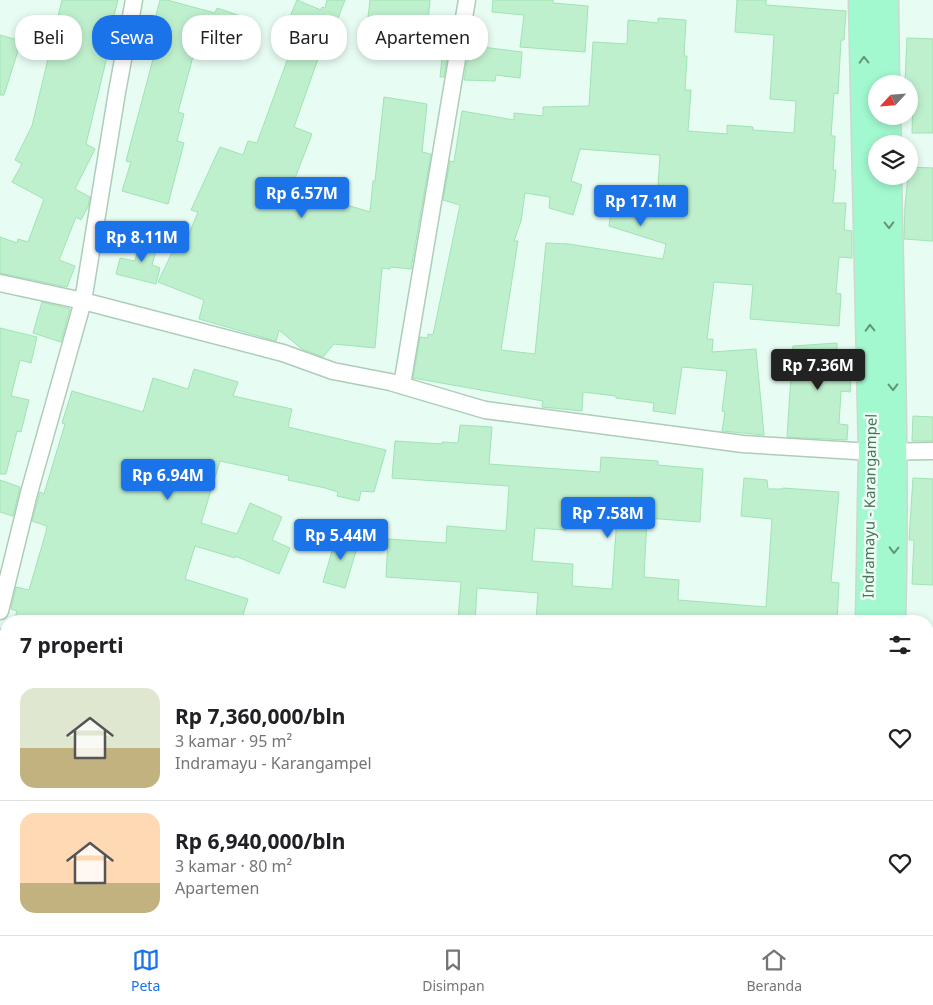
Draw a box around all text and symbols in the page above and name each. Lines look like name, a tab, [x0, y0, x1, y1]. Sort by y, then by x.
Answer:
chip: Beli	[15, 15, 82, 60]
chip: Sewa	[92, 15, 172, 60]
chip: Filter	[182, 15, 261, 60]
chip: Baru	[271, 15, 347, 60]
chip: Apartemen	[357, 15, 488, 60]
one-way arrow	[858, 56, 869, 64]
north arrow	[868, 75, 918, 125]
map controls	[868, 75, 918, 185]
button: layers	[868, 135, 918, 185]
pin: Rp 6.57M	[250, 176, 354, 219]
text: Rp 6.57M	[266, 182, 338, 204]
pin: Rp 17.1M	[589, 184, 693, 227]
text: Rp 17.1M	[605, 190, 677, 212]
pin: Rp 8.11M	[90, 220, 194, 263]
one-way arrow	[884, 222, 894, 229]
text: Rp 8.11M	[106, 226, 178, 248]
one-way arrow	[864, 323, 875, 331]
pin: Rp 7.36M	[766, 348, 870, 391]
text: Rp 7.36M	[782, 354, 854, 376]
one-way arrow	[887, 384, 898, 392]
street label: Indramayu - Karangampel	[857, 414, 881, 598]
pin: Rp 6.94M	[116, 458, 220, 501]
text: Rp 6.94M	[132, 464, 204, 486]
pin: Rp 7.58M	[556, 496, 660, 539]
text: Rp 7.58M	[572, 502, 644, 524]
pin: Rp 5.44M	[289, 518, 393, 561]
text: Rp 5.44M	[305, 524, 377, 546]
one-way arrow	[889, 546, 899, 554]
text: 7 properti	[20, 631, 123, 659]
icon: filters	[886, 631, 914, 659]
text: Rp 7,360,000/bln	[175, 702, 345, 730]
icon: home	[60, 708, 120, 768]
icon: heart	[886, 724, 914, 752]
text: 3 kamar · 95 m²	[175, 730, 292, 752]
text: Indramayu - Karangampel	[175, 752, 372, 774]
text: Rp 6,940,000/bln	[175, 827, 345, 855]
icon: home	[60, 833, 120, 893]
icon: heart	[886, 849, 914, 877]
text: 3 kamar · 80 m²	[175, 855, 292, 877]
text: Apartemen	[175, 877, 259, 899]
tab: Peta	[131, 946, 160, 995]
tab: Disimpan	[422, 946, 485, 995]
tab: Beranda	[747, 946, 802, 995]

